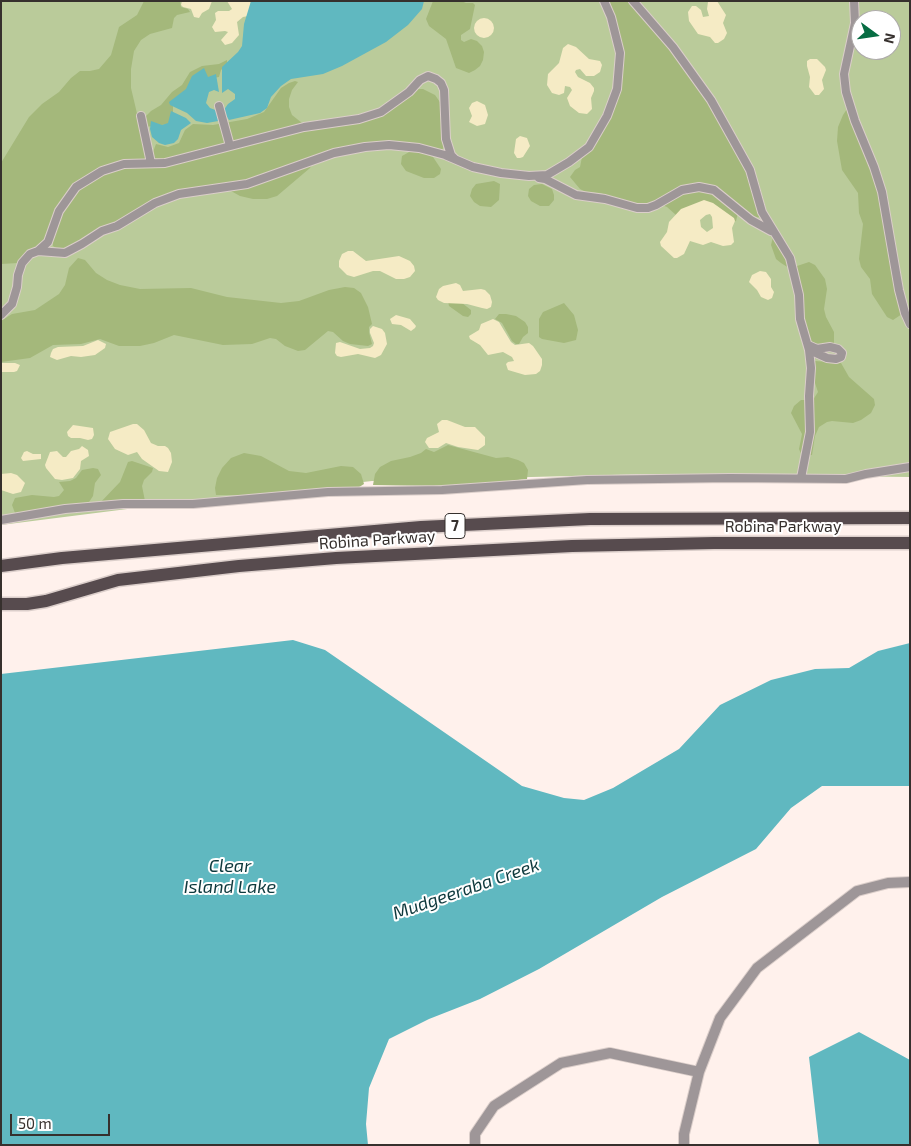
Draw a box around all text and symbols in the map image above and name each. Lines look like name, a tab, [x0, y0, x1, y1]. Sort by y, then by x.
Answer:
north arrow	[851, 10, 901, 60]
text: N	[881, 32, 900, 45]
road number: 7	[445, 514, 465, 538]
street label: Robina Parkway	[725, 517, 841, 537]
street label: Robina Parkway	[318, 526, 436, 554]
water label: Mudgeeraba Creek	[390, 854, 542, 924]
water label: Clear Island Lake	[184, 855, 276, 898]
scale bar	[12, 1104, 112, 1136]
text: 50 m	[18, 1114, 52, 1132]

